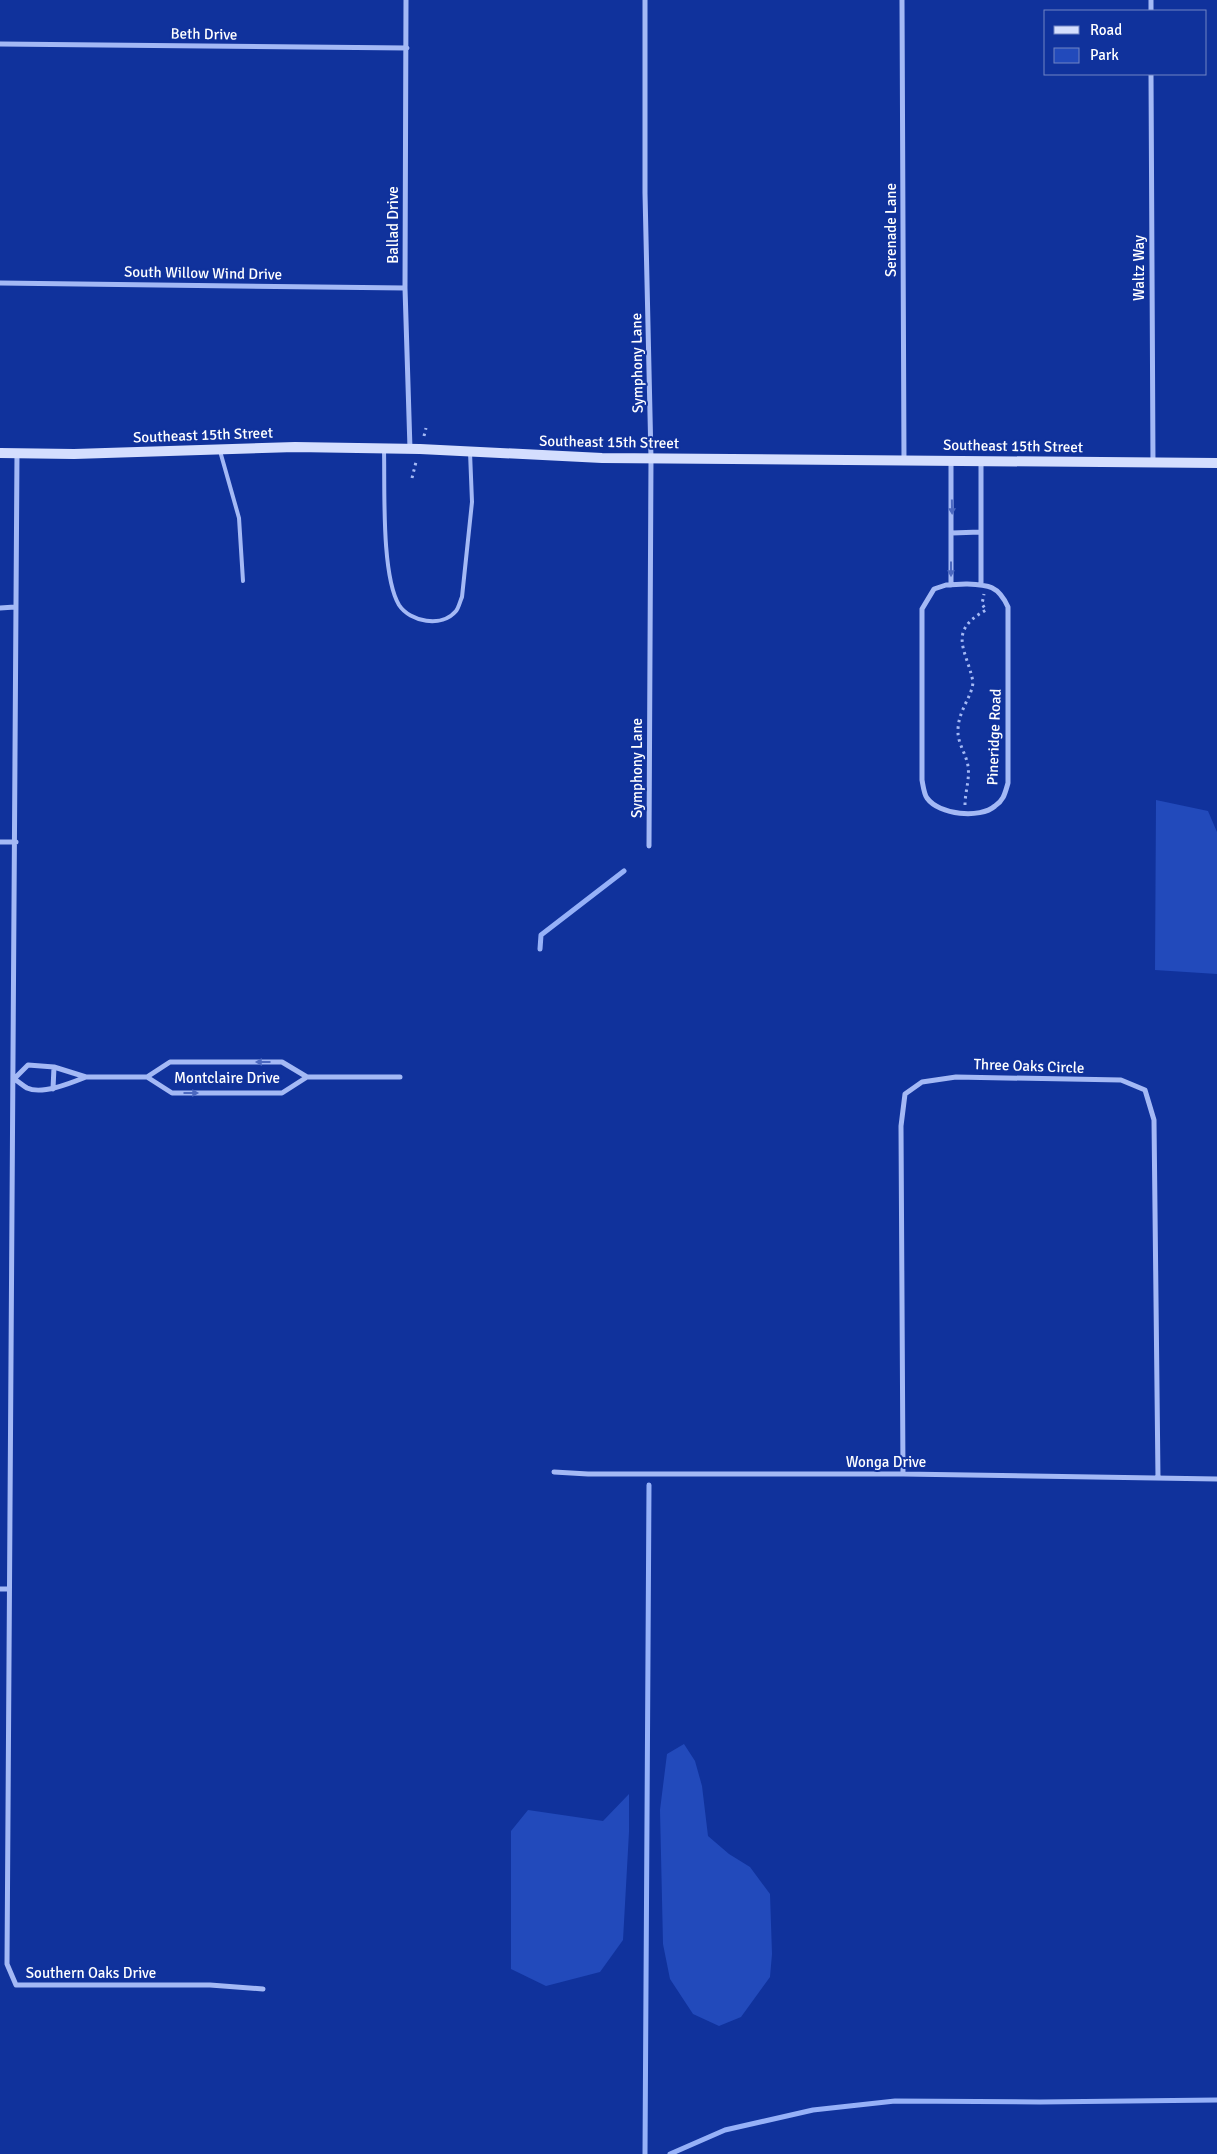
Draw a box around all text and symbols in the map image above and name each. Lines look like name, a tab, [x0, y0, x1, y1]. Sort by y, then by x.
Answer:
legend	[1044, 10, 1207, 75]
text: Road	[1090, 21, 1122, 39]
street label: Beth Drive	[170, 24, 238, 44]
text: Park	[1090, 46, 1119, 64]
street label: Serenade Lane	[882, 183, 900, 277]
street label: Ballad Drive	[384, 186, 402, 264]
street label: Waltz Way	[1130, 235, 1148, 301]
street label: South Willow Wind Drive	[124, 263, 282, 283]
street label: Symphony Lane	[627, 313, 647, 413]
street label: Southeast 15th Street	[133, 424, 273, 446]
street label: Southeast 15th Street	[539, 432, 679, 452]
street label: Southeast 15th Street	[943, 436, 1083, 456]
one-way arrow	[948, 500, 956, 516]
one-way arrow	[947, 562, 955, 578]
street label: Pineridge Road	[983, 688, 1005, 786]
street label: Symphony Lane	[628, 718, 646, 818]
street label: Three Oaks Circle	[973, 1055, 1085, 1077]
one-way arrow	[254, 1058, 270, 1066]
street label: Montclaire Drive	[174, 1069, 280, 1087]
one-way arrow	[183, 1089, 199, 1097]
street label: Wonga Drive	[846, 1453, 926, 1471]
street label: Southern Oaks Drive	[26, 1964, 156, 1982]

